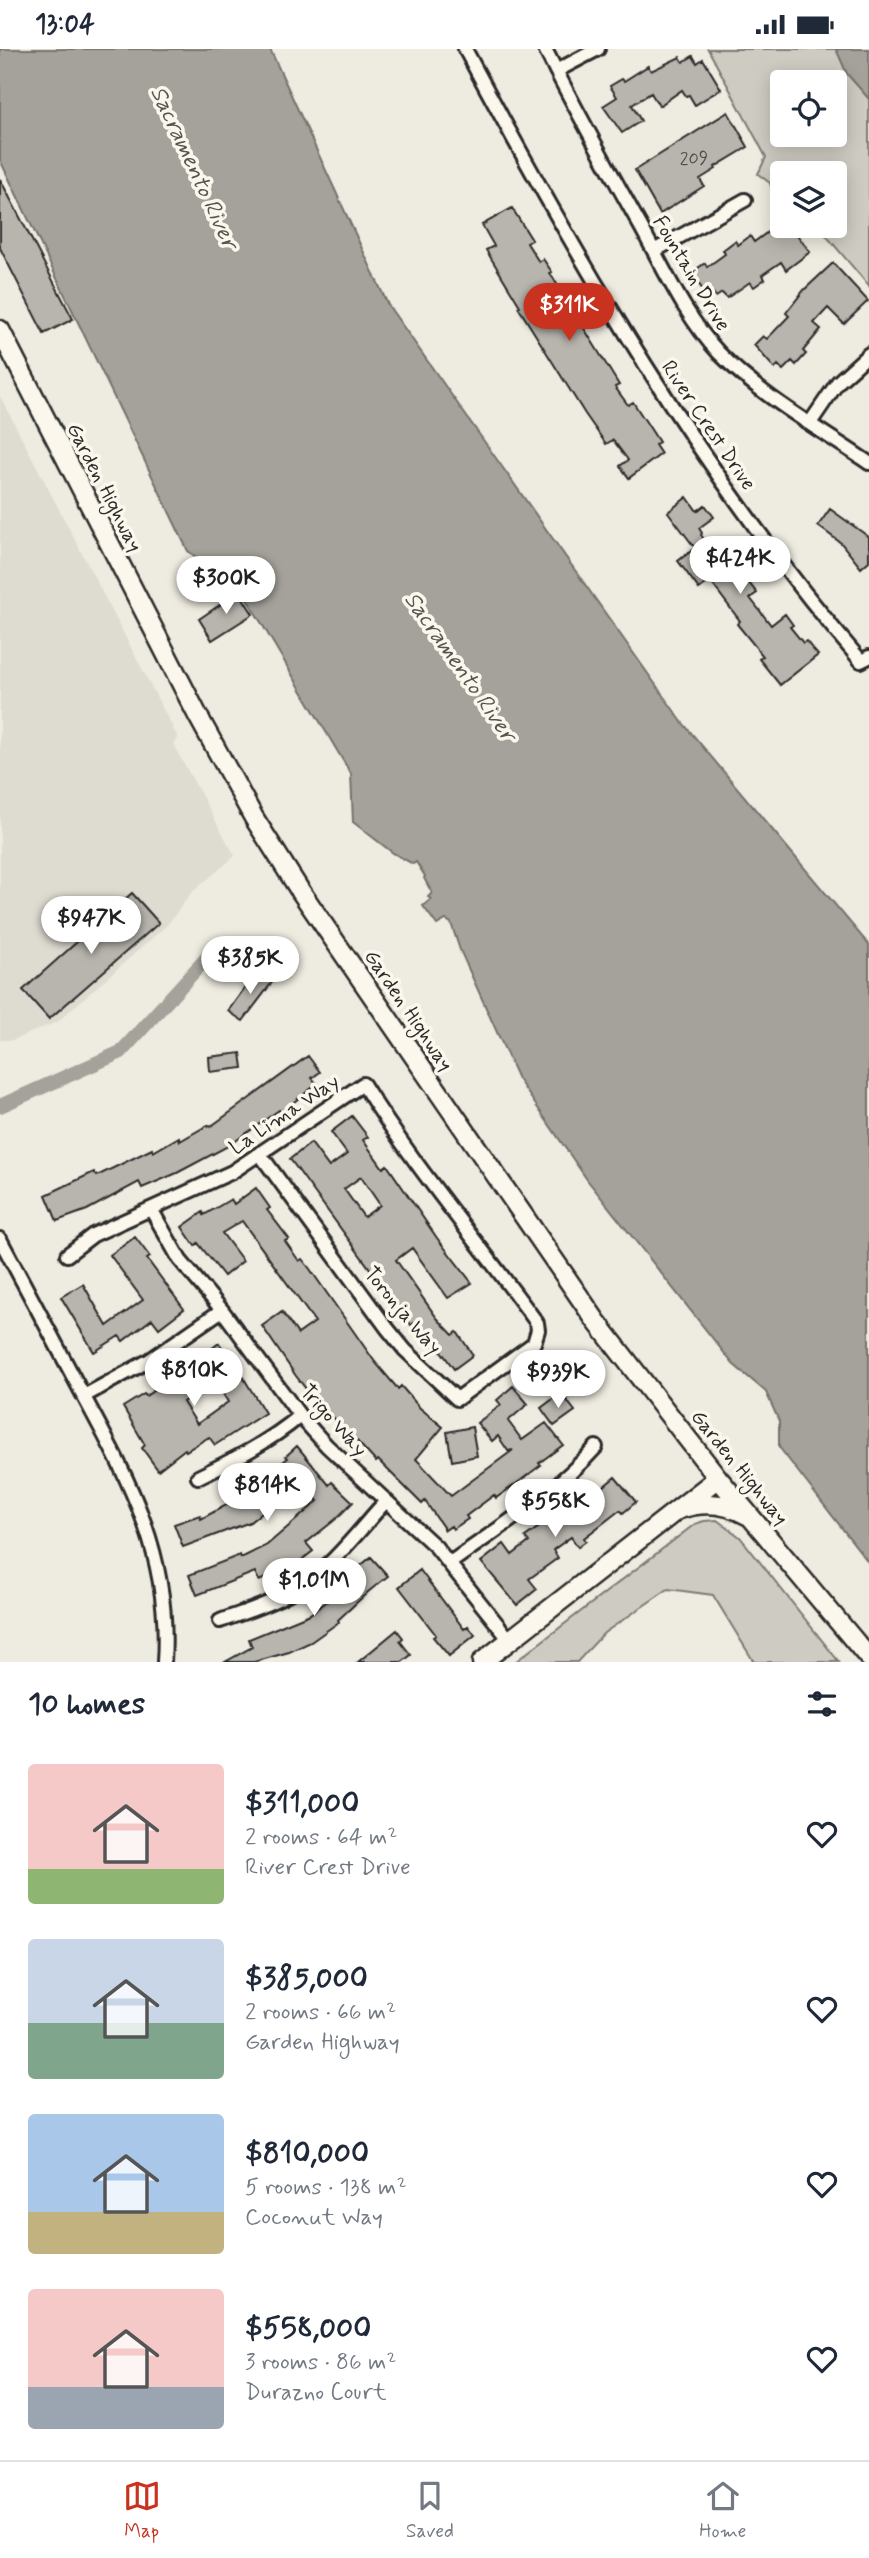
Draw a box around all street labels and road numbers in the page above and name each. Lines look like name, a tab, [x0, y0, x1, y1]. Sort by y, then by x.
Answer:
street label: Fountain Drive	[646, 210, 737, 337]
street label: River Crest Drive	[654, 355, 762, 496]
street label: Garden Highway	[59, 418, 149, 557]
street label: Garden Highway	[356, 944, 459, 1077]
street label: La Lima Way	[224, 1068, 345, 1162]
street label: Toronja Way	[357, 1261, 447, 1361]
street label: Trigo Way	[292, 1378, 373, 1464]
street label: Garden Highway	[683, 1404, 794, 1532]

